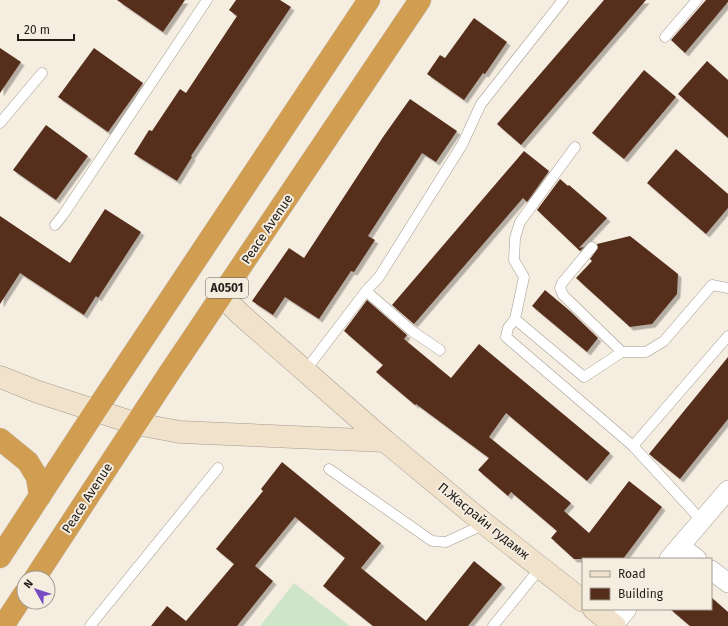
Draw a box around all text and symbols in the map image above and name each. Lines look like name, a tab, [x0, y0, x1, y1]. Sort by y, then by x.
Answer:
scale bar	[18, 16, 74, 42]
text: 20 m	[24, 23, 50, 37]
street label: Peace Avenue	[238, 191, 296, 267]
road number: A0501	[206, 278, 248, 298]
street label: Peace Avenue	[59, 460, 115, 536]
street label: П.Жасрайн гудамж	[435, 479, 533, 563]
legend	[582, 558, 712, 610]
text: Road	[618, 567, 646, 581]
north arrow	[16, 570, 56, 610]
text: N	[21, 577, 36, 591]
text: Building	[618, 587, 664, 601]

